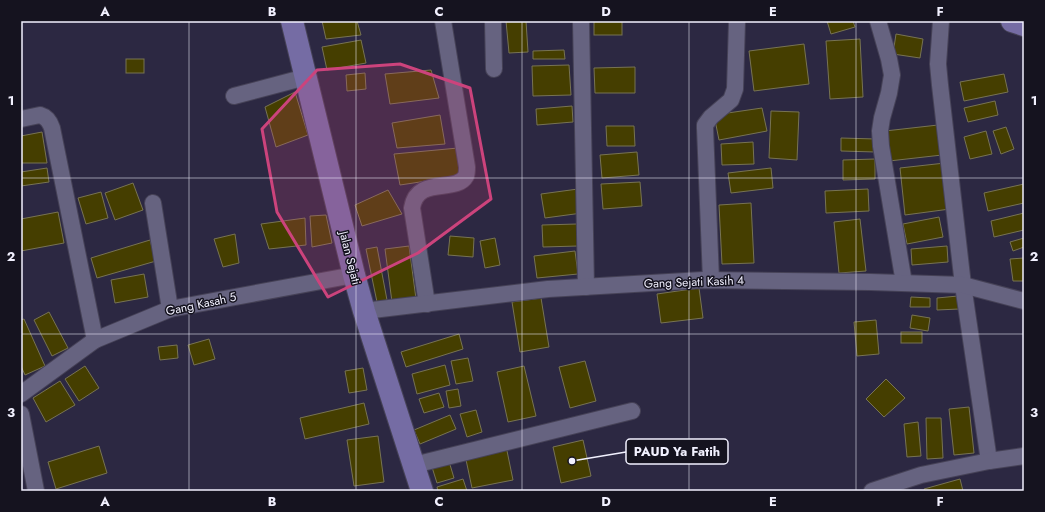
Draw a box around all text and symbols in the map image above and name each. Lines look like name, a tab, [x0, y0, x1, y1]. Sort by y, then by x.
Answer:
text: A	[99, 2, 110, 21]
text: B	[268, 2, 277, 21]
text: C	[434, 2, 444, 21]
text: D	[601, 2, 611, 21]
text: E	[769, 2, 777, 21]
text: F	[936, 2, 944, 21]
text: 1	[8, 91, 14, 110]
text: 1	[1031, 91, 1037, 110]
street label: Jalan Sejati	[334, 227, 365, 287]
text: 2	[7, 247, 15, 266]
text: 2	[1030, 247, 1038, 266]
street label: Gang Sejati Kasih 4	[644, 271, 744, 293]
street label: Gang Kasah 5	[164, 288, 238, 320]
text: 3	[7, 403, 15, 422]
text: 3	[1030, 403, 1038, 422]
callout: PAUD Ya Fatih	[626, 439, 728, 464]
text: PAUD Ya Fatih	[634, 442, 720, 461]
text: A	[99, 492, 110, 511]
text: B	[268, 492, 277, 511]
text: C	[434, 492, 444, 511]
text: D	[601, 492, 611, 511]
text: E	[769, 492, 777, 511]
text: F	[936, 492, 944, 511]

